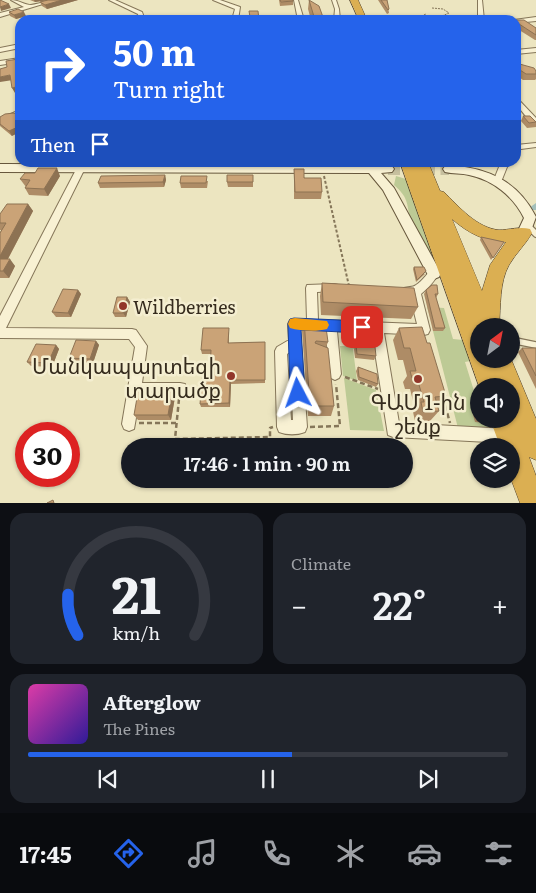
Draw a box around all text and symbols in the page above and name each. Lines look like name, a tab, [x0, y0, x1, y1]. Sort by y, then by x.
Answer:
text: 50 m	[113, 25, 196, 77]
icon: right	[30, 35, 95, 100]
text: Turn right	[113, 72, 225, 105]
text: Then	[30, 130, 76, 158]
icon: arrive	[86, 130, 114, 158]
place label: Wildberries	[133, 293, 235, 320]
marker: Wildberries	[117, 300, 129, 312]
pin	[341, 306, 383, 348]
icon: arrive	[348, 313, 376, 341]
north arrow	[470, 318, 520, 368]
map controls	[470, 318, 520, 488]
place label: Մանկապարտեզի տարածք	[32, 349, 221, 404]
position arrow	[271, 366, 323, 418]
marker: Մանկապարտեզի տարածք	[225, 370, 237, 382]
marker: ԳԱՄ 1-ին շենք	[412, 373, 424, 385]
button: sound	[470, 378, 520, 428]
place label: ԳԱՄ 1-ին շենք	[370, 385, 466, 440]
speed limit sign: 30	[15, 422, 80, 487]
button: layers	[470, 438, 520, 488]
text: 17:46 · 1 min · 90 m	[184, 449, 350, 477]
text: Climate	[291, 551, 351, 575]
text: 21	[112, 553, 161, 630]
text: 22°	[373, 575, 426, 632]
text: −	[291, 583, 307, 625]
text: +	[492, 583, 508, 625]
text: km/h	[113, 619, 160, 646]
text: Afterglow	[103, 688, 201, 716]
text: The Pines	[103, 716, 175, 740]
icon: previous	[94, 765, 122, 793]
icon: pause	[254, 765, 282, 793]
icon: next	[414, 765, 442, 793]
icon: directions	[111, 836, 146, 871]
icon: music	[185, 836, 220, 871]
icon: phone	[259, 836, 294, 871]
icon: climate	[333, 836, 368, 871]
icon: car	[407, 836, 442, 871]
icon: filters	[481, 836, 516, 871]
text: 17:45	[20, 837, 72, 870]

